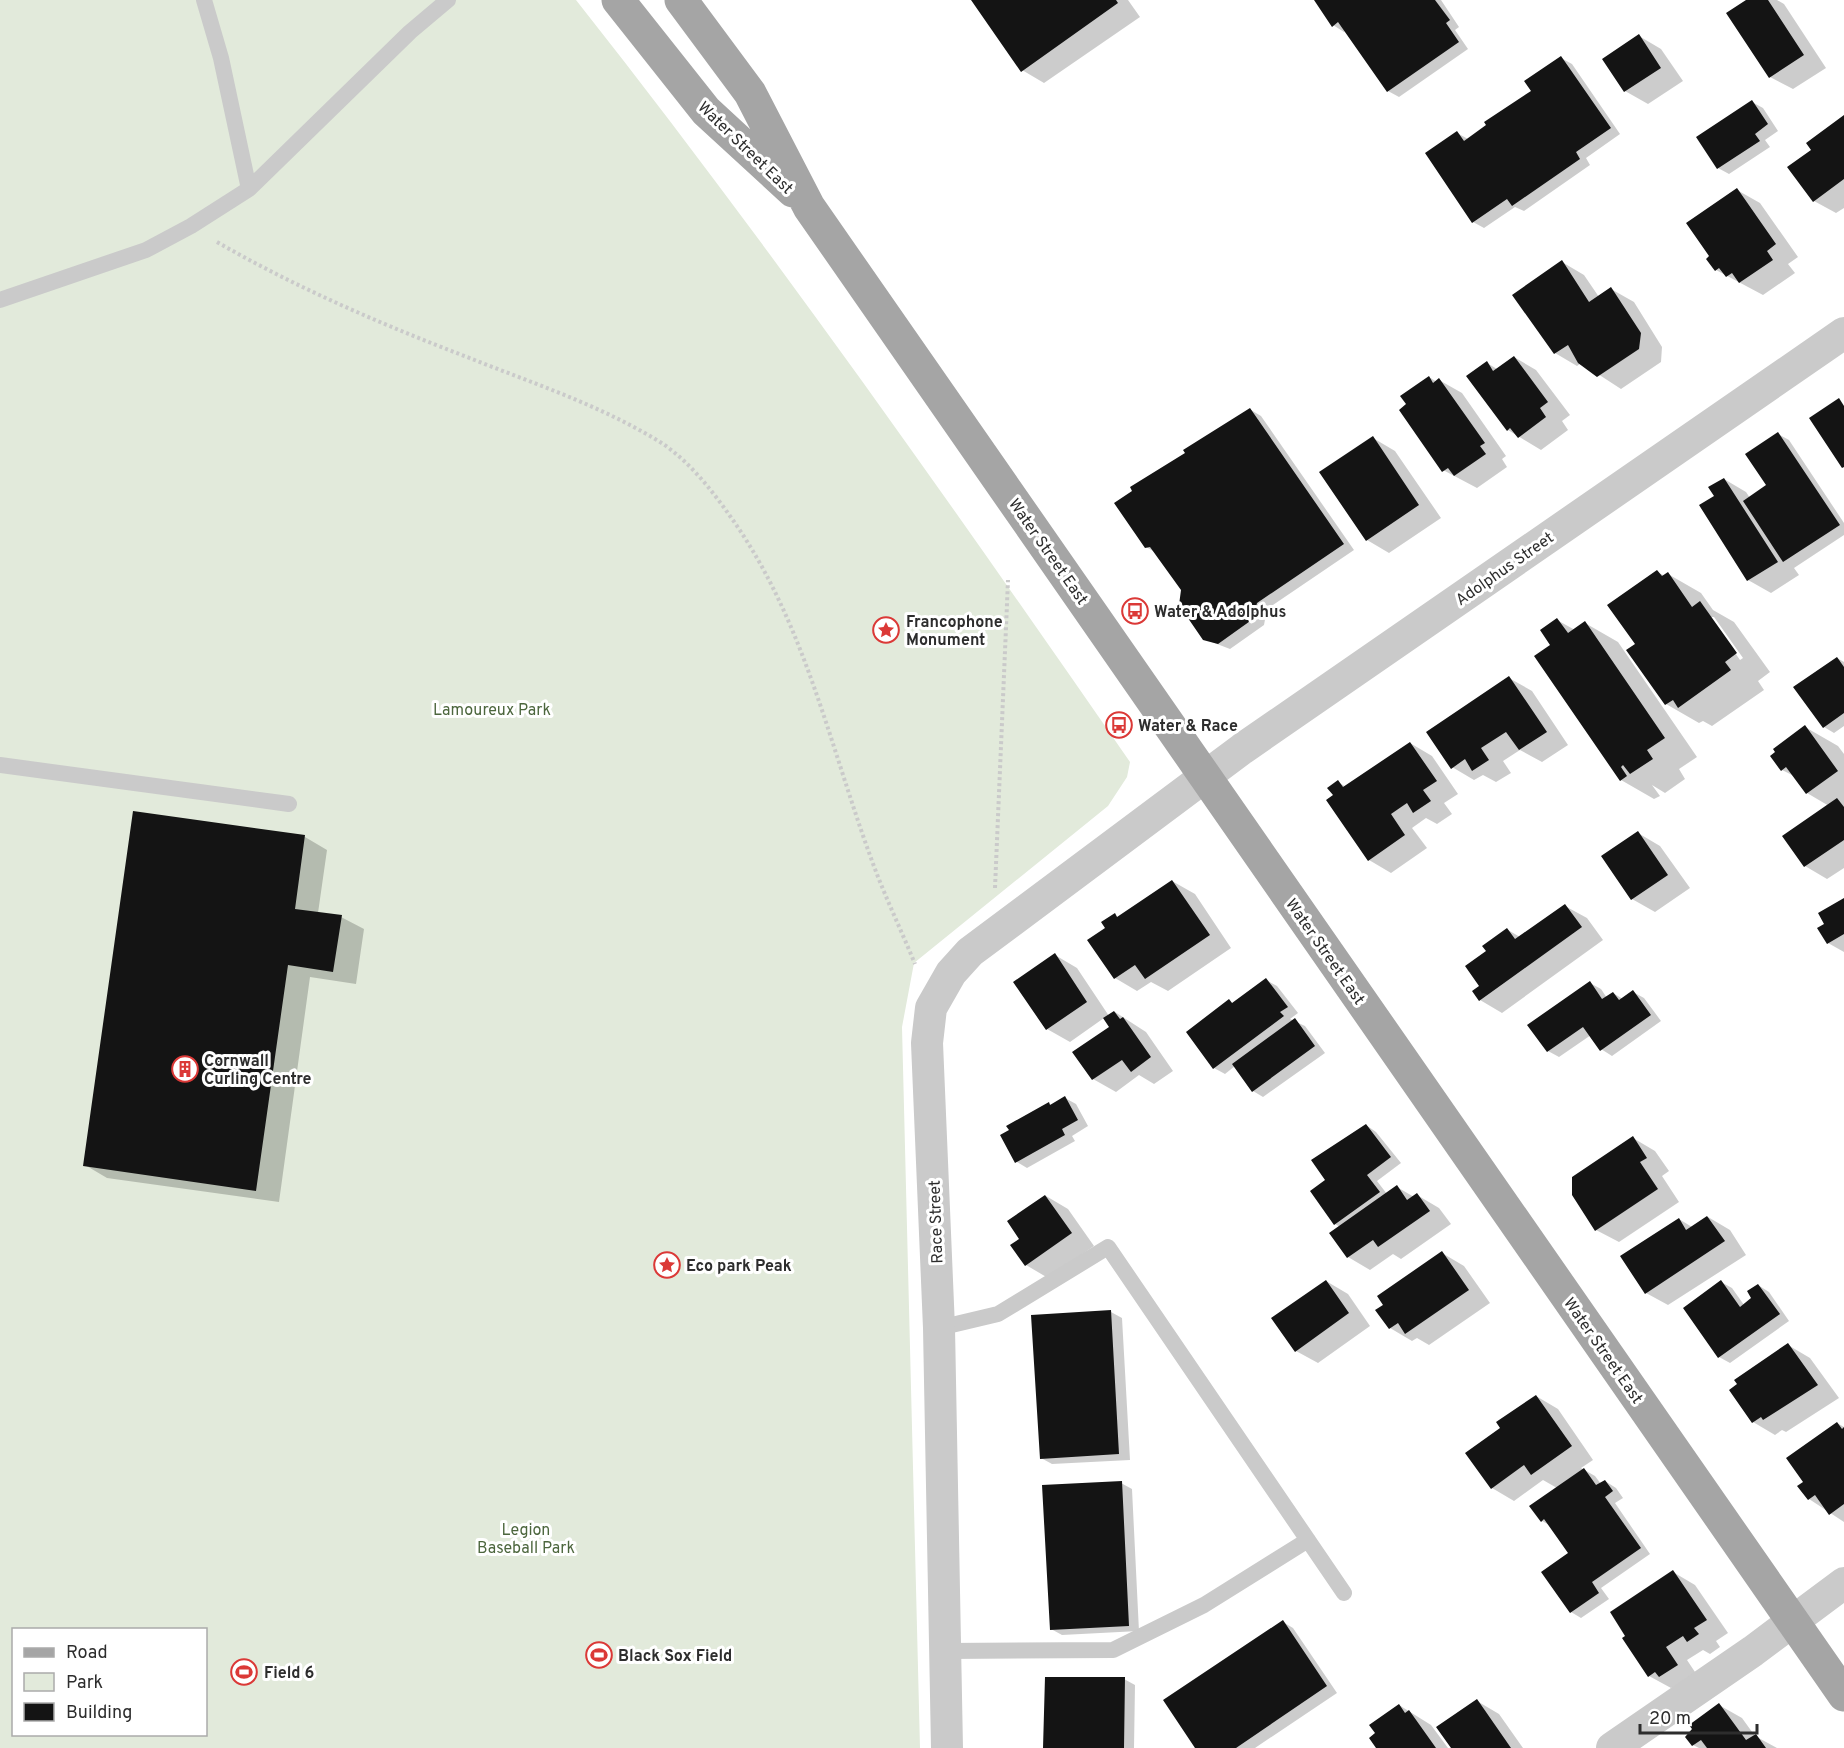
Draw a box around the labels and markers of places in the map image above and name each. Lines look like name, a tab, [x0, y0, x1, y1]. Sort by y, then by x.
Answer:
bus stop icon: Water & Adolphus	[1120, 596, 1150, 626]
place label: Water & Adolphus	[1154, 603, 1287, 623]
place label: Francophone Monument	[906, 613, 1003, 651]
place icon: Francophone Monument	[871, 615, 901, 645]
bus stop icon: Water & Race	[1104, 710, 1134, 740]
place label: Water & Race	[1138, 717, 1238, 737]
place label: Cornwall Curling Centre	[204, 1052, 312, 1090]
building icon: Cornwall Curling Centre	[170, 1054, 200, 1084]
place icon: Eco park Peak	[652, 1250, 682, 1280]
place label: Eco park Peak	[686, 1257, 792, 1277]
sports icon: Black Sox Field	[584, 1640, 614, 1670]
place label: Black Sox Field	[618, 1647, 732, 1667]
sports icon: Field 6	[229, 1657, 259, 1687]
place label: Field 6	[264, 1664, 314, 1684]

